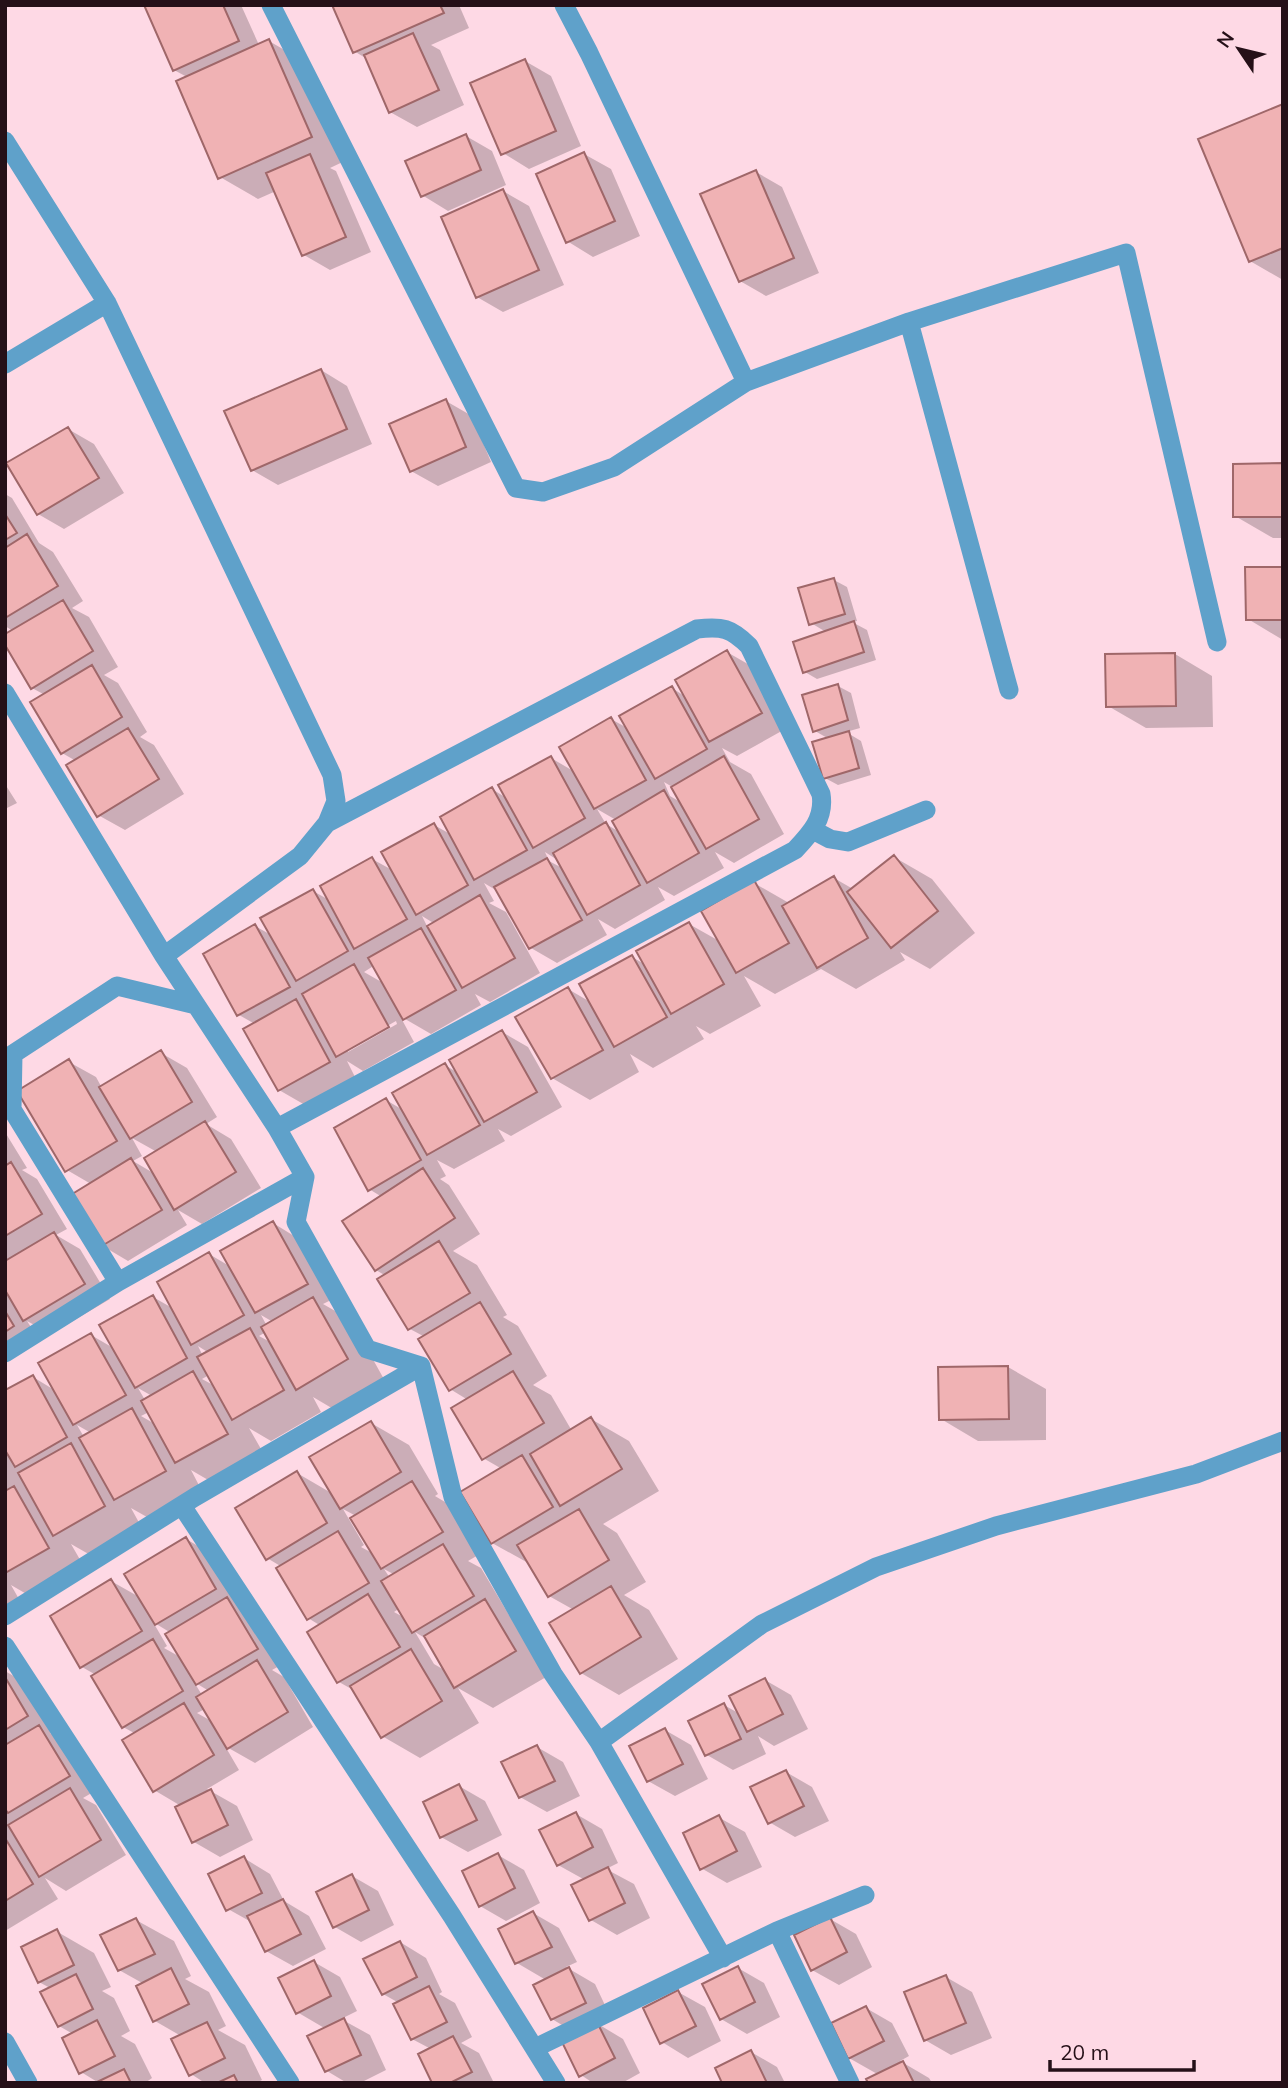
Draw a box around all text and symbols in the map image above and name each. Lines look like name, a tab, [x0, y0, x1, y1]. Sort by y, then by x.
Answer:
north arrow	[1204, 14, 1274, 84]
text: N	[1211, 26, 1239, 52]
scale bar	[1050, 2028, 1194, 2072]
text: 20 m	[1060, 2039, 1109, 2065]

